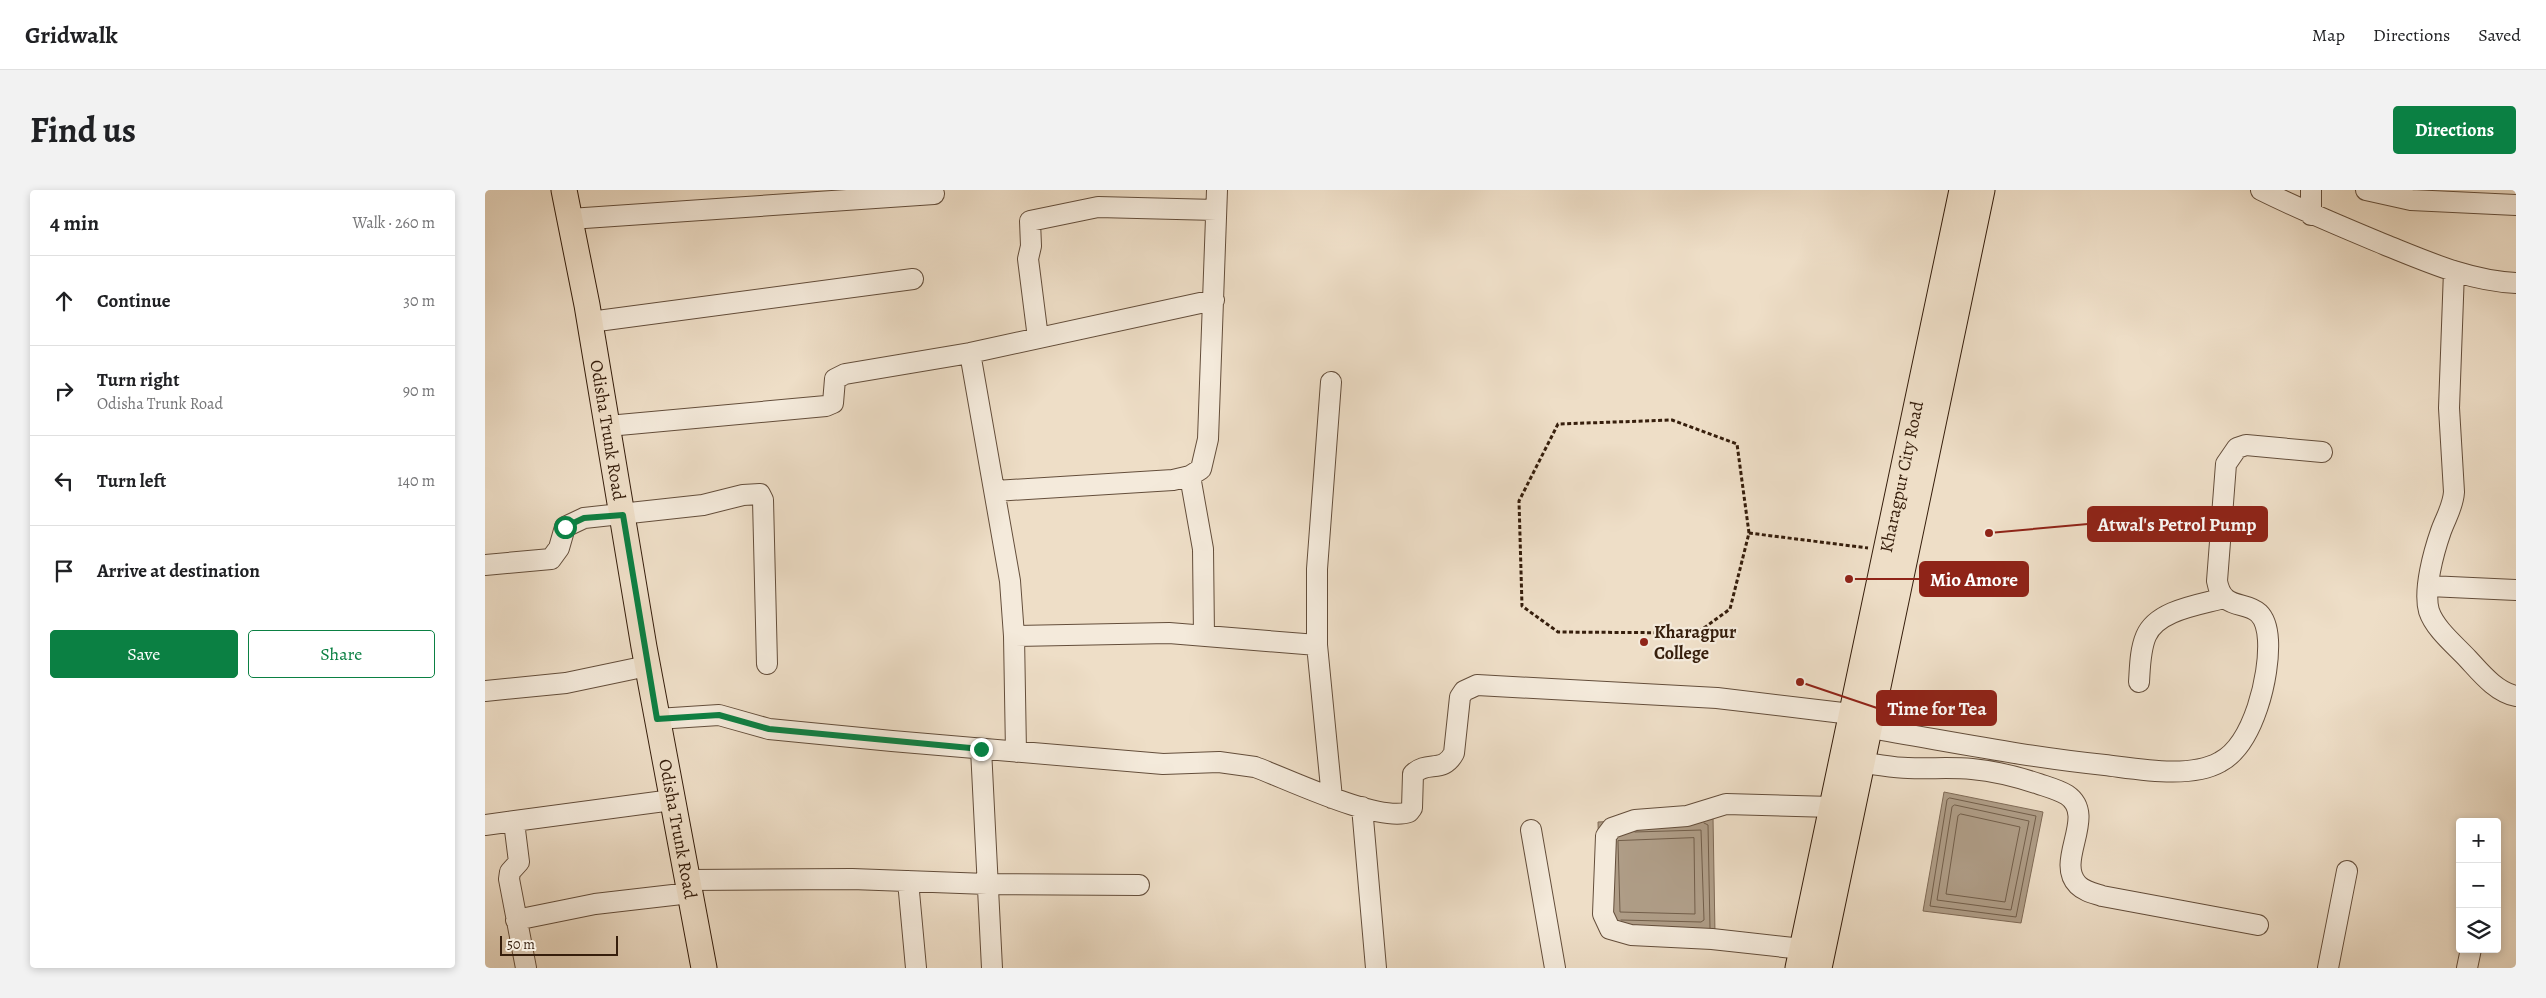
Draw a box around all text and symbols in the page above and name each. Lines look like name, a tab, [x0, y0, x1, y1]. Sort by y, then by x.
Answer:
text: Gridwalk	[25, 19, 118, 51]
text: Map	[2312, 23, 2345, 47]
text: Directions	[2373, 23, 2450, 47]
text: Saved	[2478, 23, 2521, 47]
text: Find us	[30, 106, 136, 154]
button: Directions	[2393, 106, 2516, 154]
text: 4 min	[50, 209, 99, 237]
text: Walk · 260 m	[353, 212, 435, 234]
icon: ahead	[50, 287, 78, 315]
text: Continue	[97, 288, 171, 314]
text: 30 m	[403, 290, 435, 312]
street label: Odisha Trunk Road	[584, 358, 631, 502]
text: Turn right	[97, 367, 179, 393]
icon: right	[50, 377, 78, 405]
text: 90 m	[403, 380, 435, 402]
text: Odisha Trunk Road	[97, 393, 223, 415]
street label: Kharagpur City Road	[1874, 399, 1929, 555]
icon: left	[50, 467, 78, 495]
text: Turn left	[97, 468, 166, 494]
text: 140 m	[397, 470, 435, 492]
callout: Atwal's Petrol Pump	[2088, 507, 2267, 541]
text: Atwal's Petrol Pump	[2096, 512, 2257, 538]
route start	[554, 516, 577, 539]
icon: arrive	[50, 557, 78, 585]
text: Arrive at destination	[97, 558, 260, 584]
callout: Mio Amore	[1920, 562, 2028, 596]
text: Mio Amore	[1930, 567, 2018, 593]
place label: Kharagpur College	[1654, 620, 1737, 665]
button: Save	[50, 630, 238, 678]
button: Share	[248, 630, 435, 678]
marker: Kharagpur College	[1638, 636, 1650, 648]
callout: Time for Tea	[1877, 691, 1996, 725]
text: Time for Tea	[1887, 696, 1987, 722]
route end	[970, 738, 993, 761]
street label: Odisha Trunk Road	[653, 757, 703, 901]
map controls	[2456, 818, 2501, 953]
button: +	[2456, 818, 2501, 863]
button: −	[2456, 863, 2501, 908]
button: layers	[2456, 908, 2501, 953]
scale bar	[500, 933, 617, 956]
text: 50 m	[507, 935, 535, 954]

